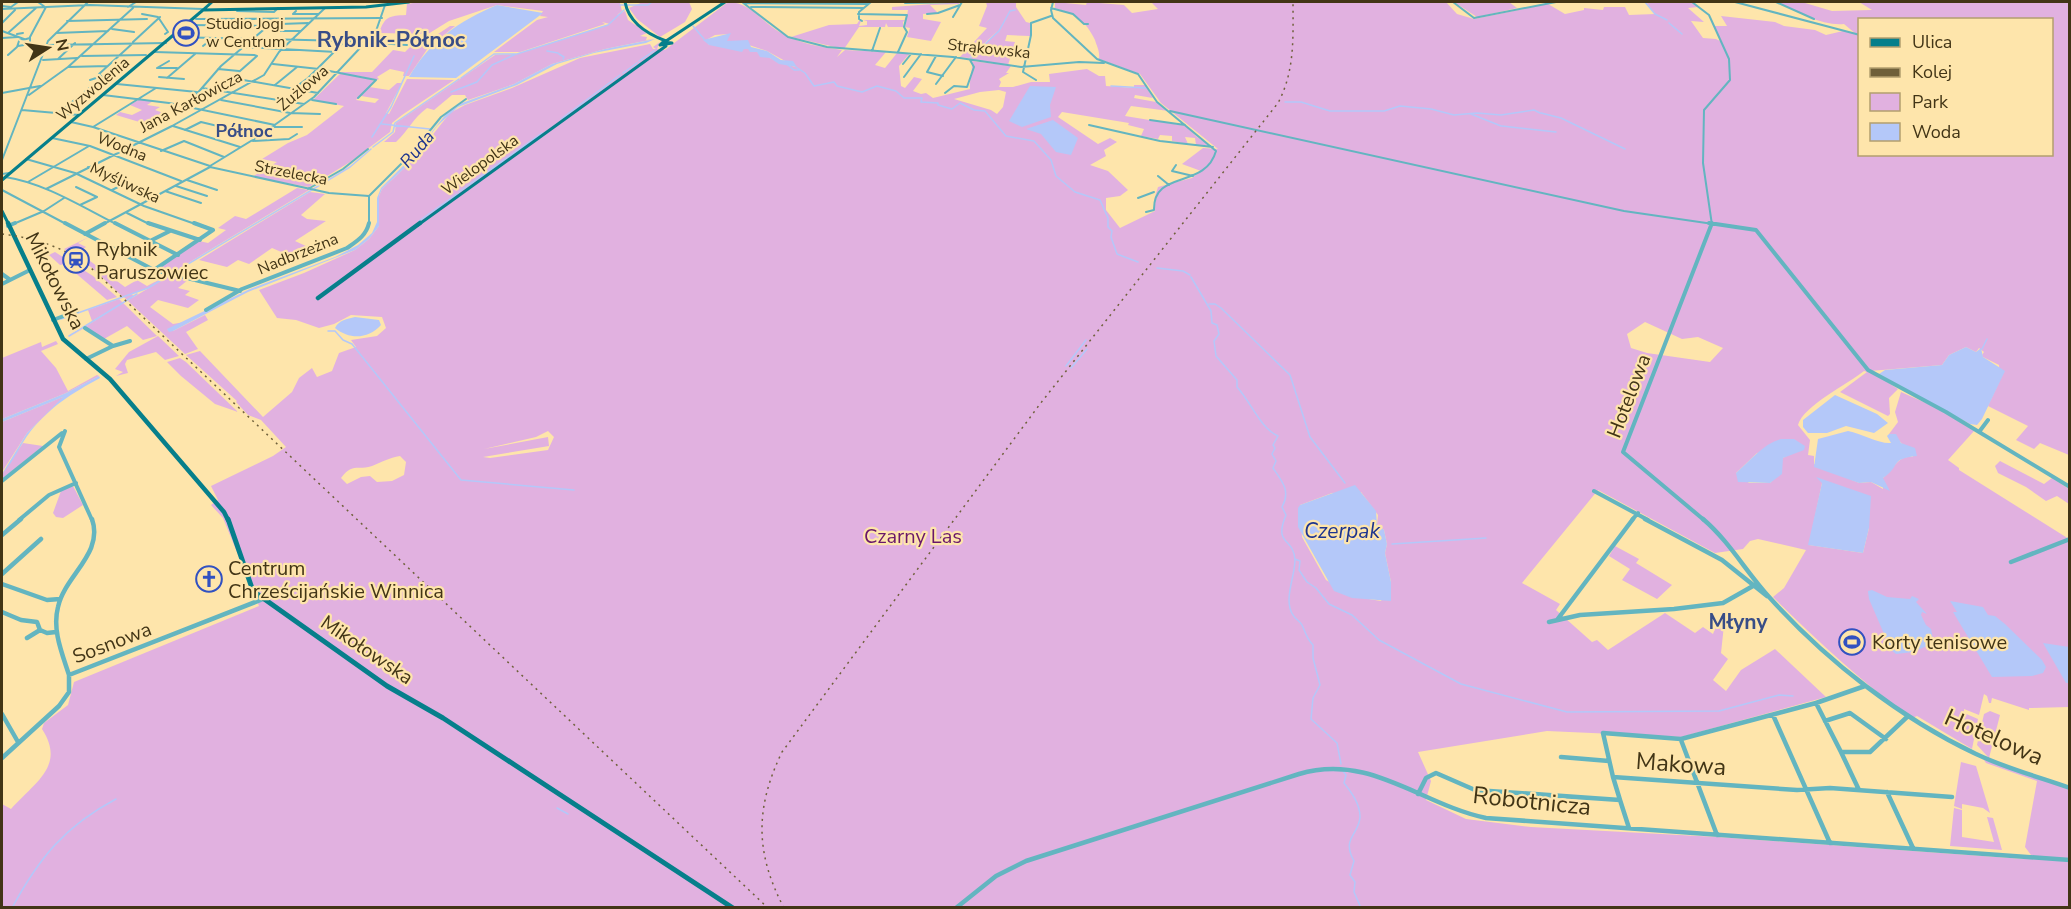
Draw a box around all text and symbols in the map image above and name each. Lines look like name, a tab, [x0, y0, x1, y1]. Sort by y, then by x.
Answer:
place label: Studio Jogi w Centrum	[206, 13, 285, 53]
north arrow	[18, 18, 78, 78]
sports icon: Studio Jogi w Centrum	[171, 18, 201, 48]
legend	[1858, 18, 2053, 156]
district label: Rybnik-Północ	[317, 25, 466, 55]
text: Ulica	[1912, 30, 1952, 54]
street label: Strąkowska	[946, 34, 1032, 64]
text: N	[50, 37, 74, 53]
street label: Wyzwolenia	[52, 52, 134, 126]
street label: Żużlowa	[273, 60, 333, 116]
text: Kolej	[1912, 60, 1952, 84]
street label: Jana Karłowicza	[135, 66, 246, 139]
text: Park	[1912, 90, 1949, 114]
district label: Północ	[216, 119, 273, 143]
text: Woda	[1912, 120, 1961, 144]
water label: Ruda	[394, 125, 440, 173]
street label: Wodna	[94, 127, 150, 167]
street label: Wielopolska	[437, 130, 523, 200]
street label: Strzelecka	[253, 155, 329, 191]
street label: Myśliwska	[86, 157, 164, 209]
street label: Mikołowska	[19, 228, 91, 334]
street label: Nadbrzeżna	[254, 228, 342, 280]
place label: Rybnik Paruszowiec	[96, 236, 208, 286]
station icon: Rybnik Paruszowiec	[61, 245, 91, 275]
street label: Hotelowa	[1601, 350, 1657, 442]
water label: Czerpak	[1304, 517, 1380, 545]
park label: Czarny Las	[864, 523, 962, 550]
place label: Centrum Chrześcijańskie Winnica	[228, 555, 444, 605]
church icon: Centrum Chrześcijańskie Winnica	[194, 564, 224, 594]
district label: Młyny	[1709, 608, 1768, 636]
street label: Mikołowska	[315, 609, 419, 691]
street label: Sosnowa	[69, 616, 155, 670]
sports icon: Korty tenisowe	[1837, 627, 1867, 657]
place label: Korty tenisowe	[1872, 629, 2007, 656]
street label: Hotelowa	[1939, 701, 2049, 773]
street label: Makowa	[1635, 745, 1727, 783]
street label: Robotnicza	[1471, 779, 1593, 823]

